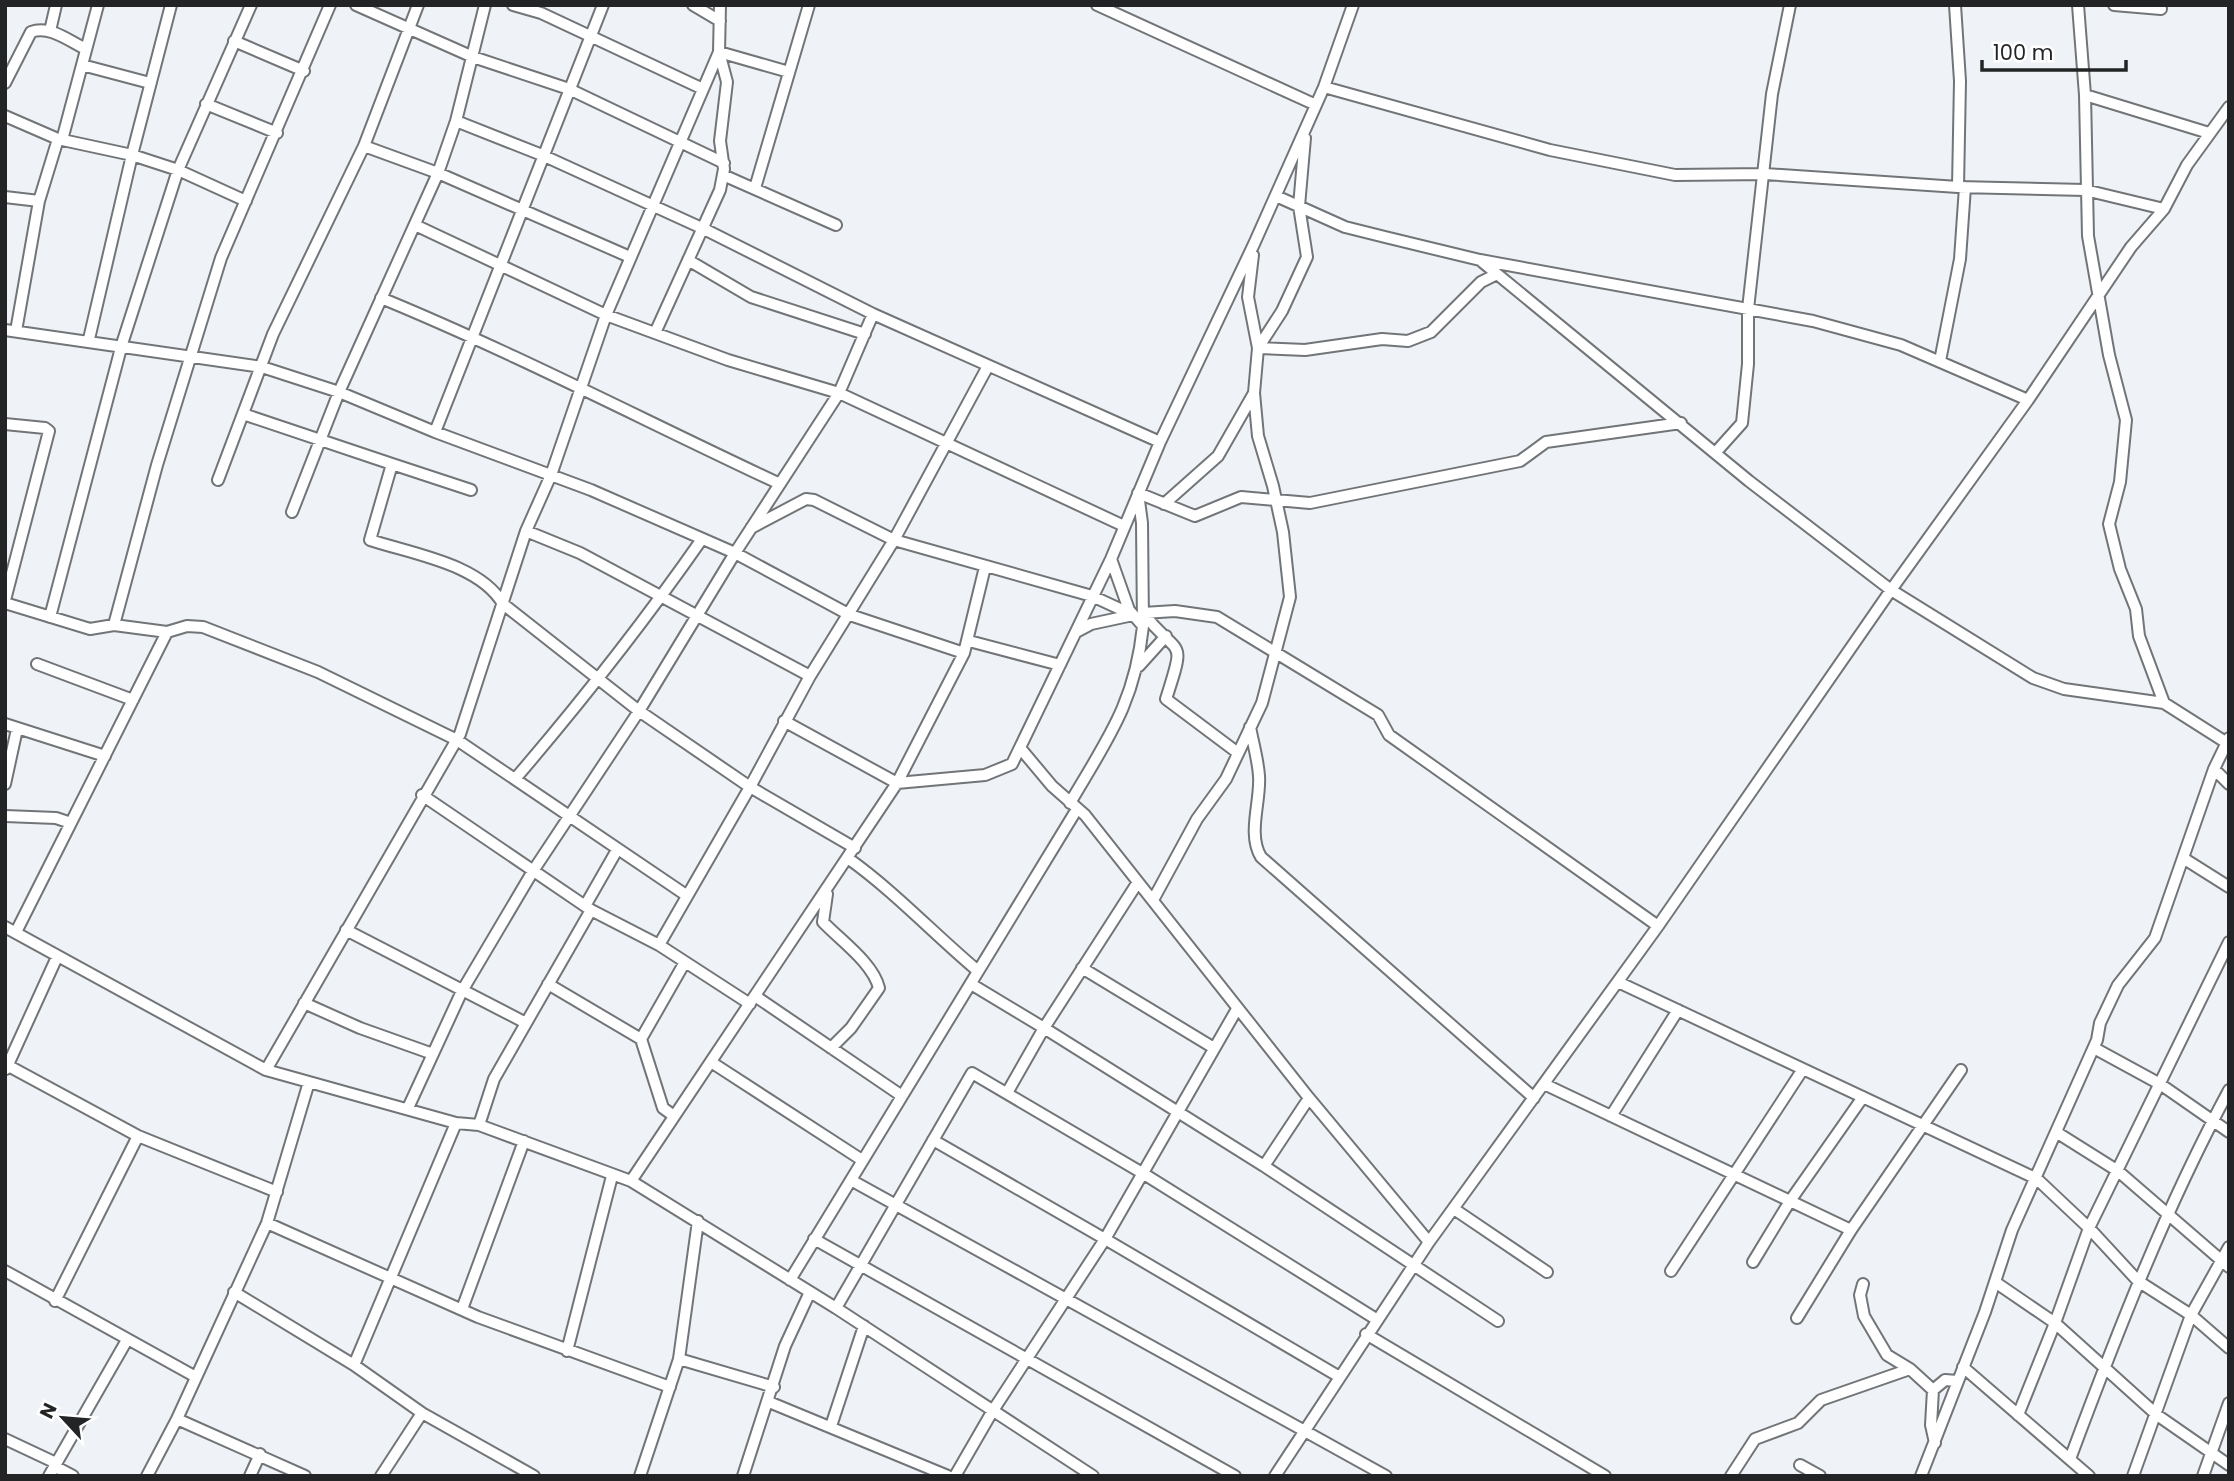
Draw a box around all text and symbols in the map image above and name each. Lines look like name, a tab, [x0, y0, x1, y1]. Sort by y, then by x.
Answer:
scale bar	[1982, 28, 2126, 72]
text: 100 m	[1993, 38, 2053, 67]
north arrow	[28, 1383, 98, 1453]
text: N	[33, 1398, 63, 1423]

